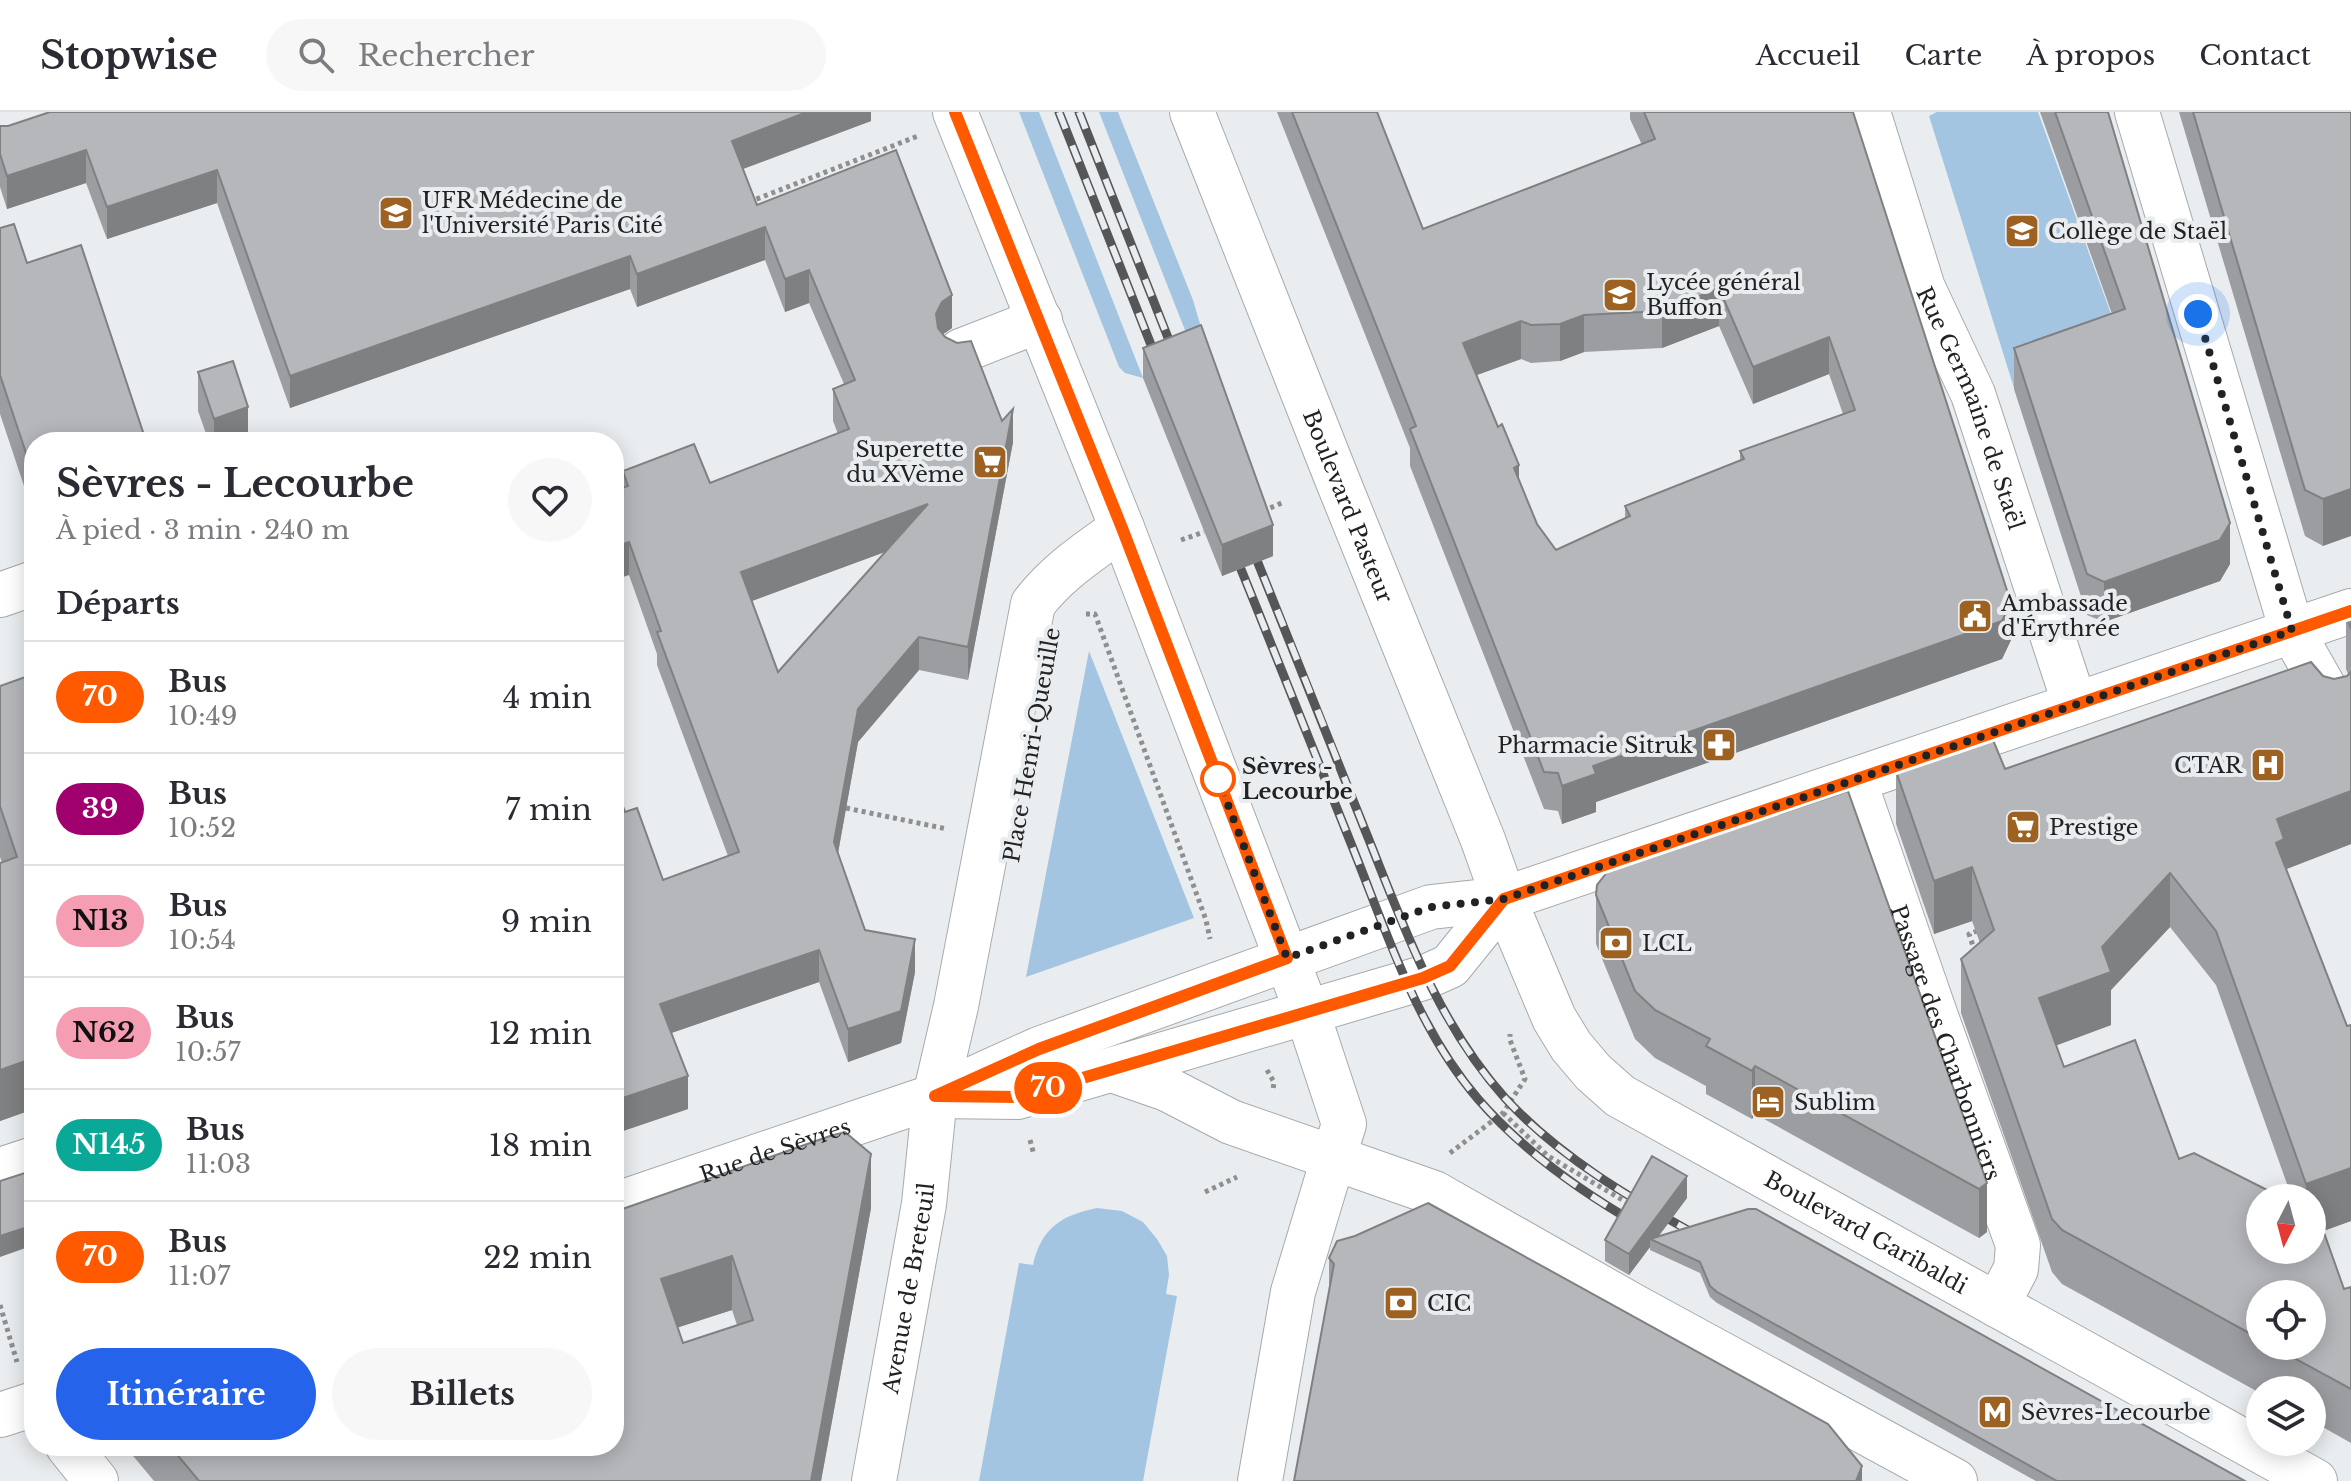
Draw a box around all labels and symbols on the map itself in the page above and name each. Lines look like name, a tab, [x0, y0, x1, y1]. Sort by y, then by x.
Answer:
place label: UFR Médecine de l'Université Paris Cité	[422, 187, 663, 239]
school or university icon: UFR Médecine de l'Université Paris Cité	[377, 194, 415, 232]
school or university icon: Collège de Staël	[2003, 212, 2041, 250]
place label: Collège de Staël	[2048, 218, 2227, 245]
place label: Lycée général Buffon	[1646, 269, 1801, 321]
school or university icon: Lycée général Buffon	[1601, 276, 1639, 314]
street label: Rue Germaine de Staël	[1911, 282, 2030, 533]
your location	[2178, 294, 2218, 334]
street label: Boulevard Pasteur	[1297, 406, 1399, 607]
place label: Superette du XVème	[846, 436, 964, 488]
supermarket icon: Superette du XVème	[971, 443, 1009, 481]
place label: Ambassade d'Érythrée	[2000, 590, 2128, 642]
public building icon: Ambassade d'Érythrée	[1956, 597, 1994, 635]
street label: Place Henri-Queuille	[998, 625, 1066, 865]
pharmacy icon: Pharmacie Sitruk	[1700, 726, 1738, 764]
place label: Pharmacie Sitruk	[1497, 732, 1693, 759]
hospital icon: CTAR	[2249, 746, 2287, 784]
place label: CTAR	[2174, 752, 2243, 779]
place label: Sèvres - Lecourbe	[1242, 753, 1353, 805]
marker: Sèvres - Lecourbe	[1201, 762, 1235, 796]
supermarket icon: Prestige	[2004, 808, 2042, 846]
place label: Prestige	[2049, 814, 2138, 841]
street label: Passage des Charbonniers	[1885, 901, 2007, 1184]
bank icon: LCL	[1597, 924, 1635, 962]
place label: LCL	[1642, 930, 1692, 957]
line badge: 70	[1012, 1062, 1084, 1114]
hotel icon: Sublim	[1749, 1083, 1787, 1121]
place label: Sublim	[1794, 1089, 1876, 1116]
street label: Rue de Sèvres	[696, 1112, 854, 1188]
street label: Boulevard Garibaldi	[1760, 1165, 1973, 1300]
street label: Avenue de Breteuil	[876, 1181, 940, 1397]
north arrow	[2246, 1184, 2326, 1264]
bank icon: CIC	[1382, 1284, 1420, 1322]
place label: CIC	[1427, 1290, 1471, 1317]
metro station icon: Sèvres-Lecourbe	[1976, 1393, 2014, 1431]
place label: Sèvres-Lecourbe	[2021, 1399, 2211, 1426]

